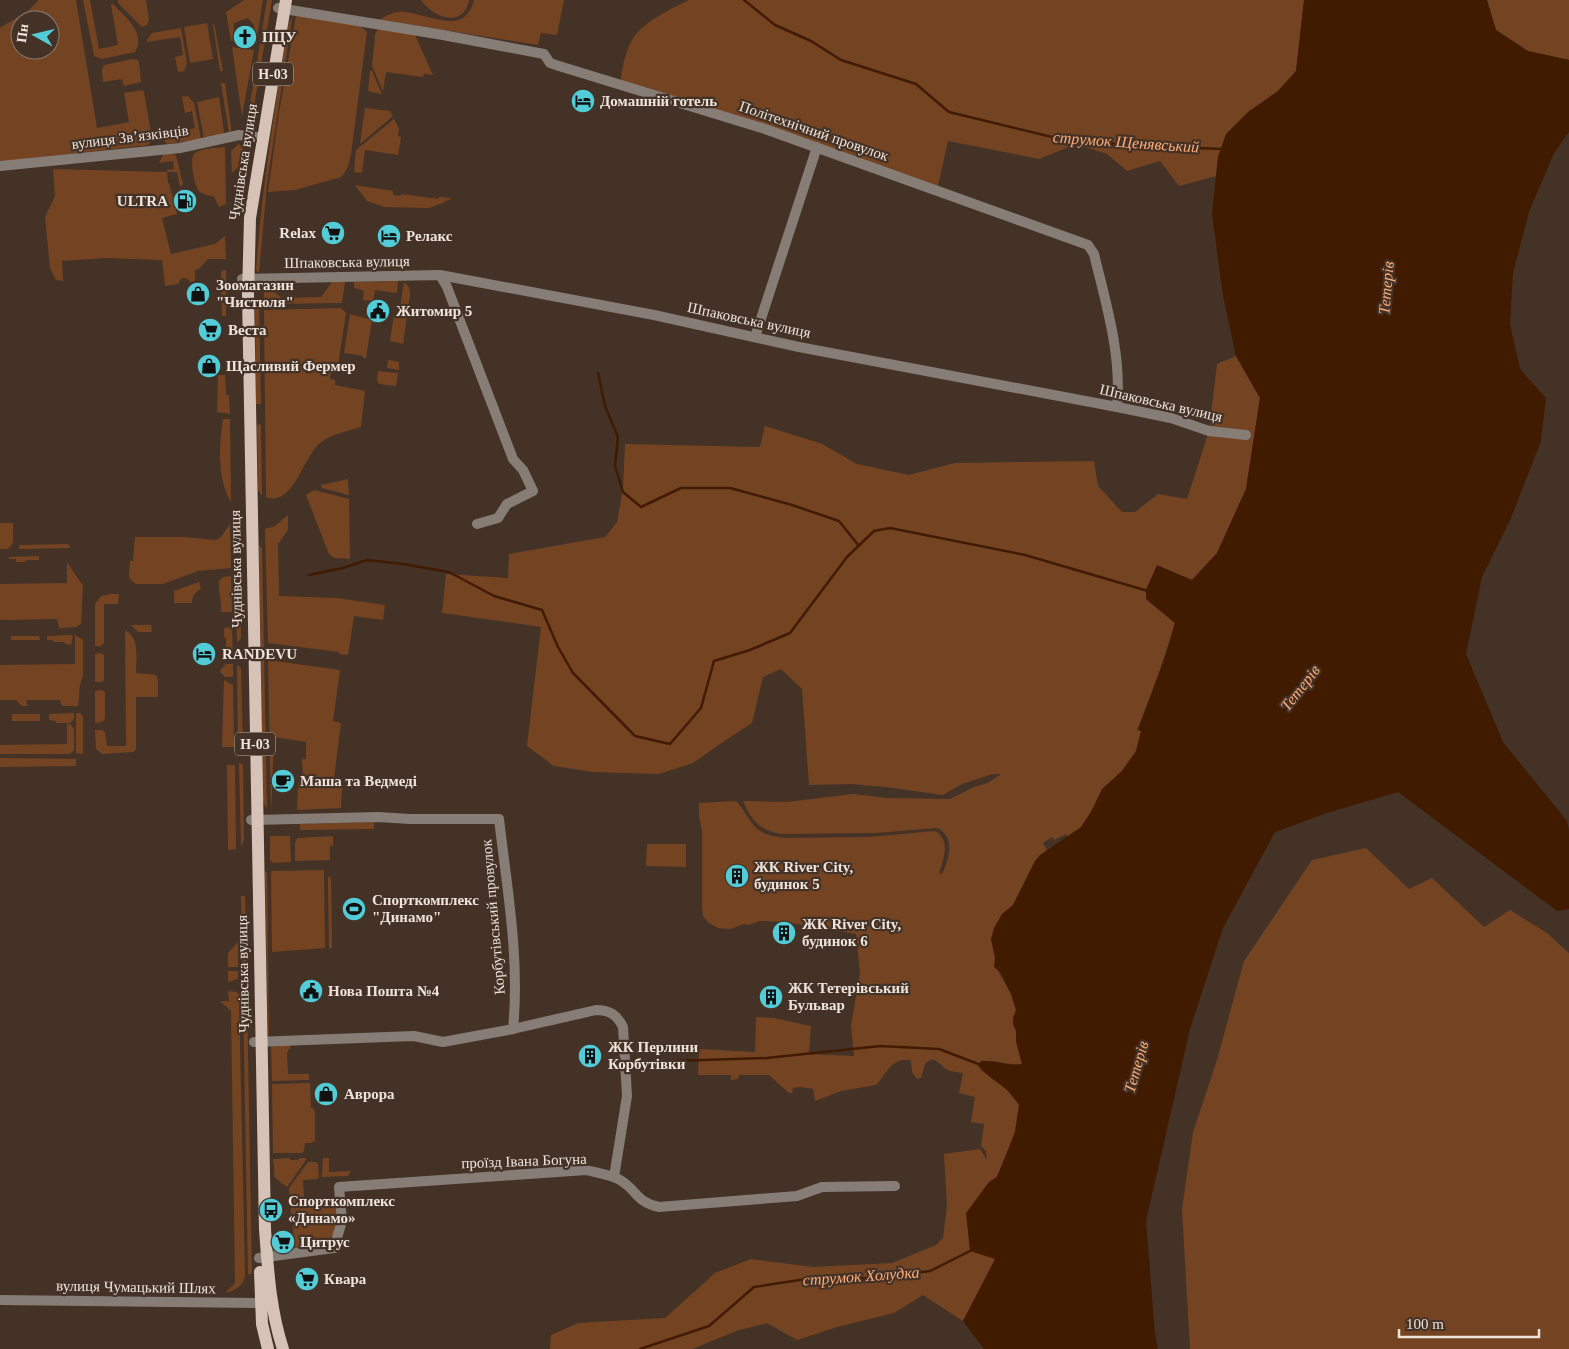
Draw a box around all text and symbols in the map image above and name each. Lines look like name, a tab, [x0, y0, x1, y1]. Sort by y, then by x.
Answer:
north arrow	[10, 10, 60, 60]
text: Пн	[14, 23, 31, 44]
church icon: ПЦУ	[232, 24, 258, 50]
place label: ПЦУ	[262, 29, 296, 45]
road number: Н-03	[253, 62, 293, 86]
hotel icon: Домашній готель	[570, 88, 596, 114]
place label: Домашній готель	[600, 93, 717, 109]
street label: Політехнічний провулок	[737, 98, 891, 164]
street label: Чуднівська вулиця	[226, 102, 260, 222]
street label: вулиця Звʼязківців	[71, 122, 189, 152]
water label: струмок Щенявський	[1052, 128, 1200, 157]
fuel station icon: ULTRA	[172, 188, 198, 214]
place label: ULTRA	[117, 193, 168, 209]
supermarket icon: Relax	[320, 220, 346, 246]
hotel icon: Релакс	[376, 223, 402, 249]
place label: Relax	[279, 225, 316, 241]
place label: Релакс	[406, 228, 453, 244]
street label: Шпаковська вулиця	[284, 253, 410, 271]
water label: Тетерів	[1375, 261, 1398, 315]
place label: Зоомагазин "Чистюля"	[216, 277, 294, 310]
shop icon: Зоомагазин "Чистюля"	[185, 281, 211, 307]
public building icon: Житомир 5	[365, 298, 391, 324]
street label: Шпаковська вулиця	[686, 299, 812, 341]
place label: Житомир 5	[396, 303, 472, 319]
supermarket icon: Веста	[197, 317, 223, 343]
place label: Веста	[228, 322, 267, 338]
shop icon: Щасливий Фермер	[196, 353, 222, 379]
place label: Щасливий Фермер	[226, 358, 356, 374]
street label: Шпаковська вулиця	[1098, 381, 1224, 425]
street label: Чуднівська вулиця	[227, 510, 245, 628]
hotel icon: RANDEVU	[191, 641, 217, 667]
place label: RANDEVU	[222, 646, 297, 662]
water label: Тетерів	[1277, 662, 1324, 715]
road number: Н-03	[235, 732, 275, 756]
cafe icon: Маша та Ведмеді	[270, 768, 296, 794]
place label: Маша та Ведмеді	[300, 773, 417, 789]
street label: Корбутівський провулок	[478, 838, 508, 995]
place label: ЖК River City, будинок 5	[754, 859, 853, 892]
building icon: ЖК River City, будинок 5	[724, 863, 750, 889]
place label: Спорткомплекс "Динамо"	[372, 892, 479, 925]
sports icon: Спорткомплекс "Динамо"	[341, 896, 367, 922]
street label: Чуднівська вулиця	[234, 915, 252, 1033]
place label: ЖК River City, будинок 6	[802, 916, 901, 949]
building icon: ЖК River City, будинок 6	[771, 920, 797, 946]
public building icon: Нова Пошта №4	[298, 978, 324, 1004]
place label: ЖК Тетерівський Бульвар	[788, 980, 909, 1013]
place label: Нова Пошта №4	[328, 983, 440, 999]
building icon: ЖК Тетерівський Бульвар	[758, 984, 784, 1010]
place label: ЖК Перлини Корбутівки	[608, 1039, 698, 1072]
water label: Тетерів	[1120, 1039, 1152, 1095]
building icon: ЖК Перлини Корбутівки	[577, 1043, 603, 1069]
shop icon: Аврора	[313, 1081, 339, 1107]
place label: Аврора	[344, 1086, 395, 1102]
street label: проїзд Івана Богуна	[461, 1151, 587, 1171]
place label: Спорткомплекс «Динамо»	[288, 1193, 395, 1226]
bus stop icon: Спорткомплекс «Динамо»	[258, 1197, 284, 1223]
supermarket icon: Цитрус	[270, 1229, 296, 1255]
place label: Цитрус	[300, 1234, 350, 1250]
water label: струмок Холудка	[802, 1263, 920, 1290]
supermarket icon: Квара	[294, 1266, 320, 1292]
place label: Квара	[324, 1271, 367, 1287]
street label: вулиця Чумацький Шлях	[56, 1278, 216, 1296]
scale bar	[1399, 1306, 1539, 1338]
text: 100 m	[1406, 1316, 1444, 1332]

